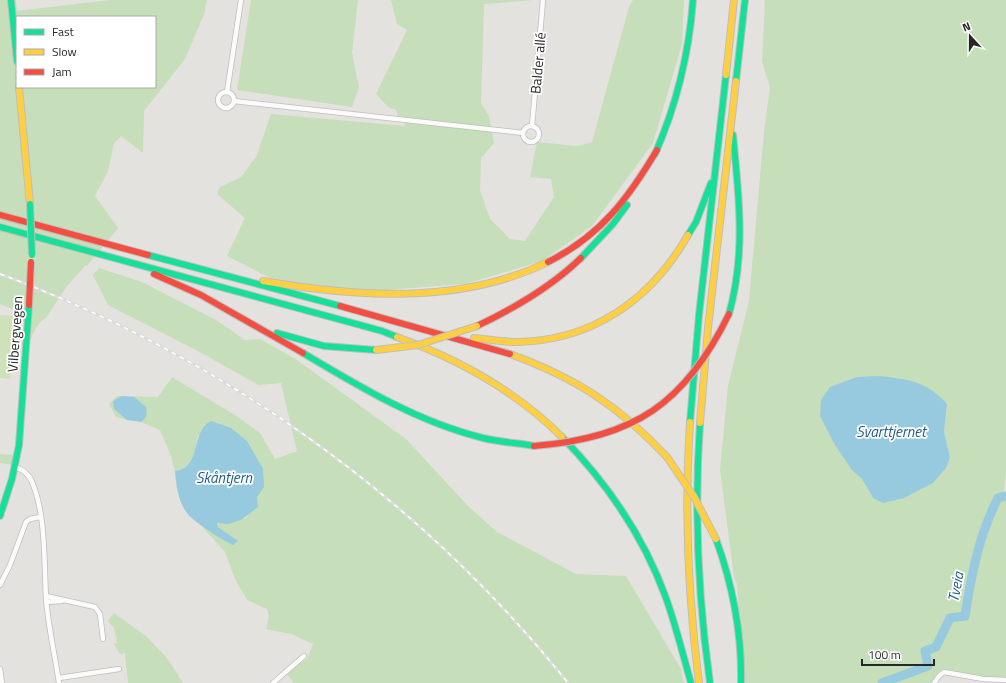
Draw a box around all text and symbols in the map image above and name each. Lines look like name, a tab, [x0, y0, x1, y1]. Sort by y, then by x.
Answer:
legend	[16, 16, 156, 88]
north arrow	[950, 16, 990, 56]
text: N	[960, 18, 973, 35]
text: Fast	[52, 22, 75, 41]
street label: Balder allé	[524, 31, 551, 95]
text: Slow	[52, 42, 77, 61]
text: Jam	[52, 62, 72, 81]
street label: Vilbergvegen	[1, 295, 28, 373]
water label: Svarttjernet	[856, 420, 928, 443]
water label: Skåntjern	[196, 466, 252, 489]
water label: Tveia	[941, 568, 970, 604]
scale bar	[862, 641, 934, 667]
text: 100 m	[868, 645, 901, 664]

